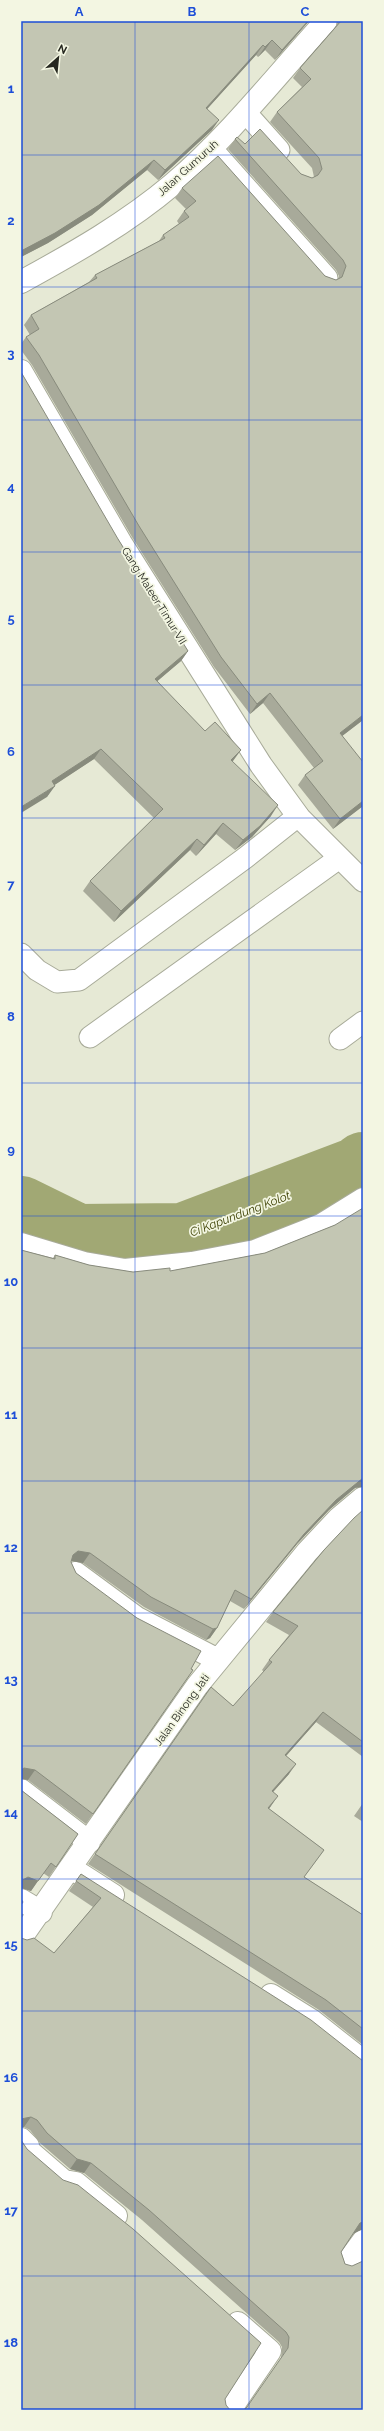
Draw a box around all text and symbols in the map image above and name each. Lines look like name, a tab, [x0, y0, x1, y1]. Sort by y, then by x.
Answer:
text: A	[75, 4, 84, 19]
text: B	[188, 4, 197, 19]
text: C	[301, 4, 310, 19]
north arrow	[38, 38, 78, 78]
text: N	[56, 42, 69, 57]
text: 1	[8, 81, 15, 96]
street label: Jalan Gumuruh	[155, 137, 221, 199]
text: 2	[7, 213, 15, 228]
text: 3	[7, 346, 15, 361]
text: 4	[7, 479, 15, 494]
street label: Gang Maleer Timur VII	[119, 545, 189, 647]
text: 5	[7, 611, 15, 626]
text: 6	[7, 744, 15, 759]
text: 7	[7, 877, 15, 892]
text: 8	[7, 1009, 15, 1024]
text: 9	[7, 1142, 15, 1157]
water label: Ci Kapundung Kolot	[188, 1188, 292, 1240]
text: 10	[4, 1274, 18, 1289]
text: 11	[5, 1407, 18, 1422]
text: 12	[4, 1540, 18, 1555]
text: 13	[4, 1672, 18, 1687]
street label: Jalan Binong Jati	[152, 1672, 212, 1748]
text: 14	[4, 1805, 18, 1820]
text: 15	[4, 1937, 18, 1952]
text: 16	[4, 2070, 18, 2085]
text: 17	[4, 2203, 19, 2218]
text: 18	[4, 2335, 18, 2350]

